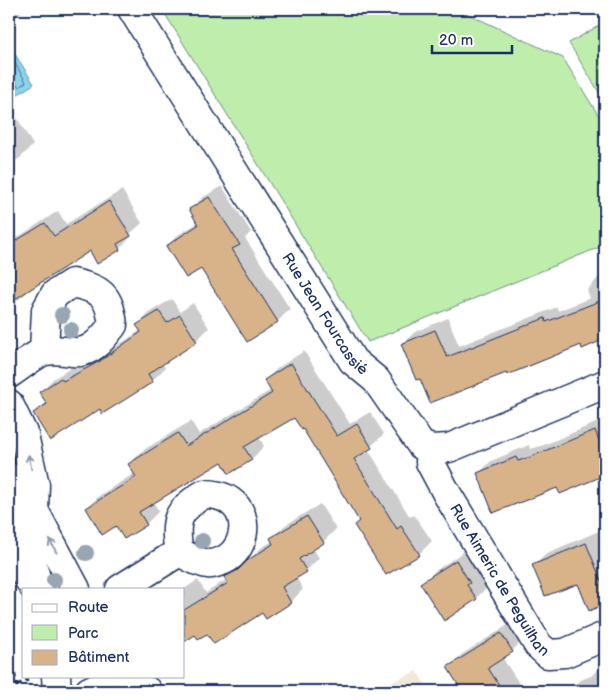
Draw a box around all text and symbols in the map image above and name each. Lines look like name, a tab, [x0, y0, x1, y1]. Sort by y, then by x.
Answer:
scale bar	[432, 22, 512, 54]
text: 20 m	[439, 31, 473, 50]
street label: Rue Jean Fourcassié	[278, 249, 372, 379]
one-way arrow	[25, 454, 34, 470]
street label: Rue Aimeric de Peguilhan	[446, 500, 553, 660]
one-way arrow	[48, 538, 58, 553]
legend	[22, 588, 185, 678]
text: Route	[68, 598, 109, 617]
text: Parc	[68, 624, 98, 643]
text: Bâtiment	[68, 648, 130, 667]

